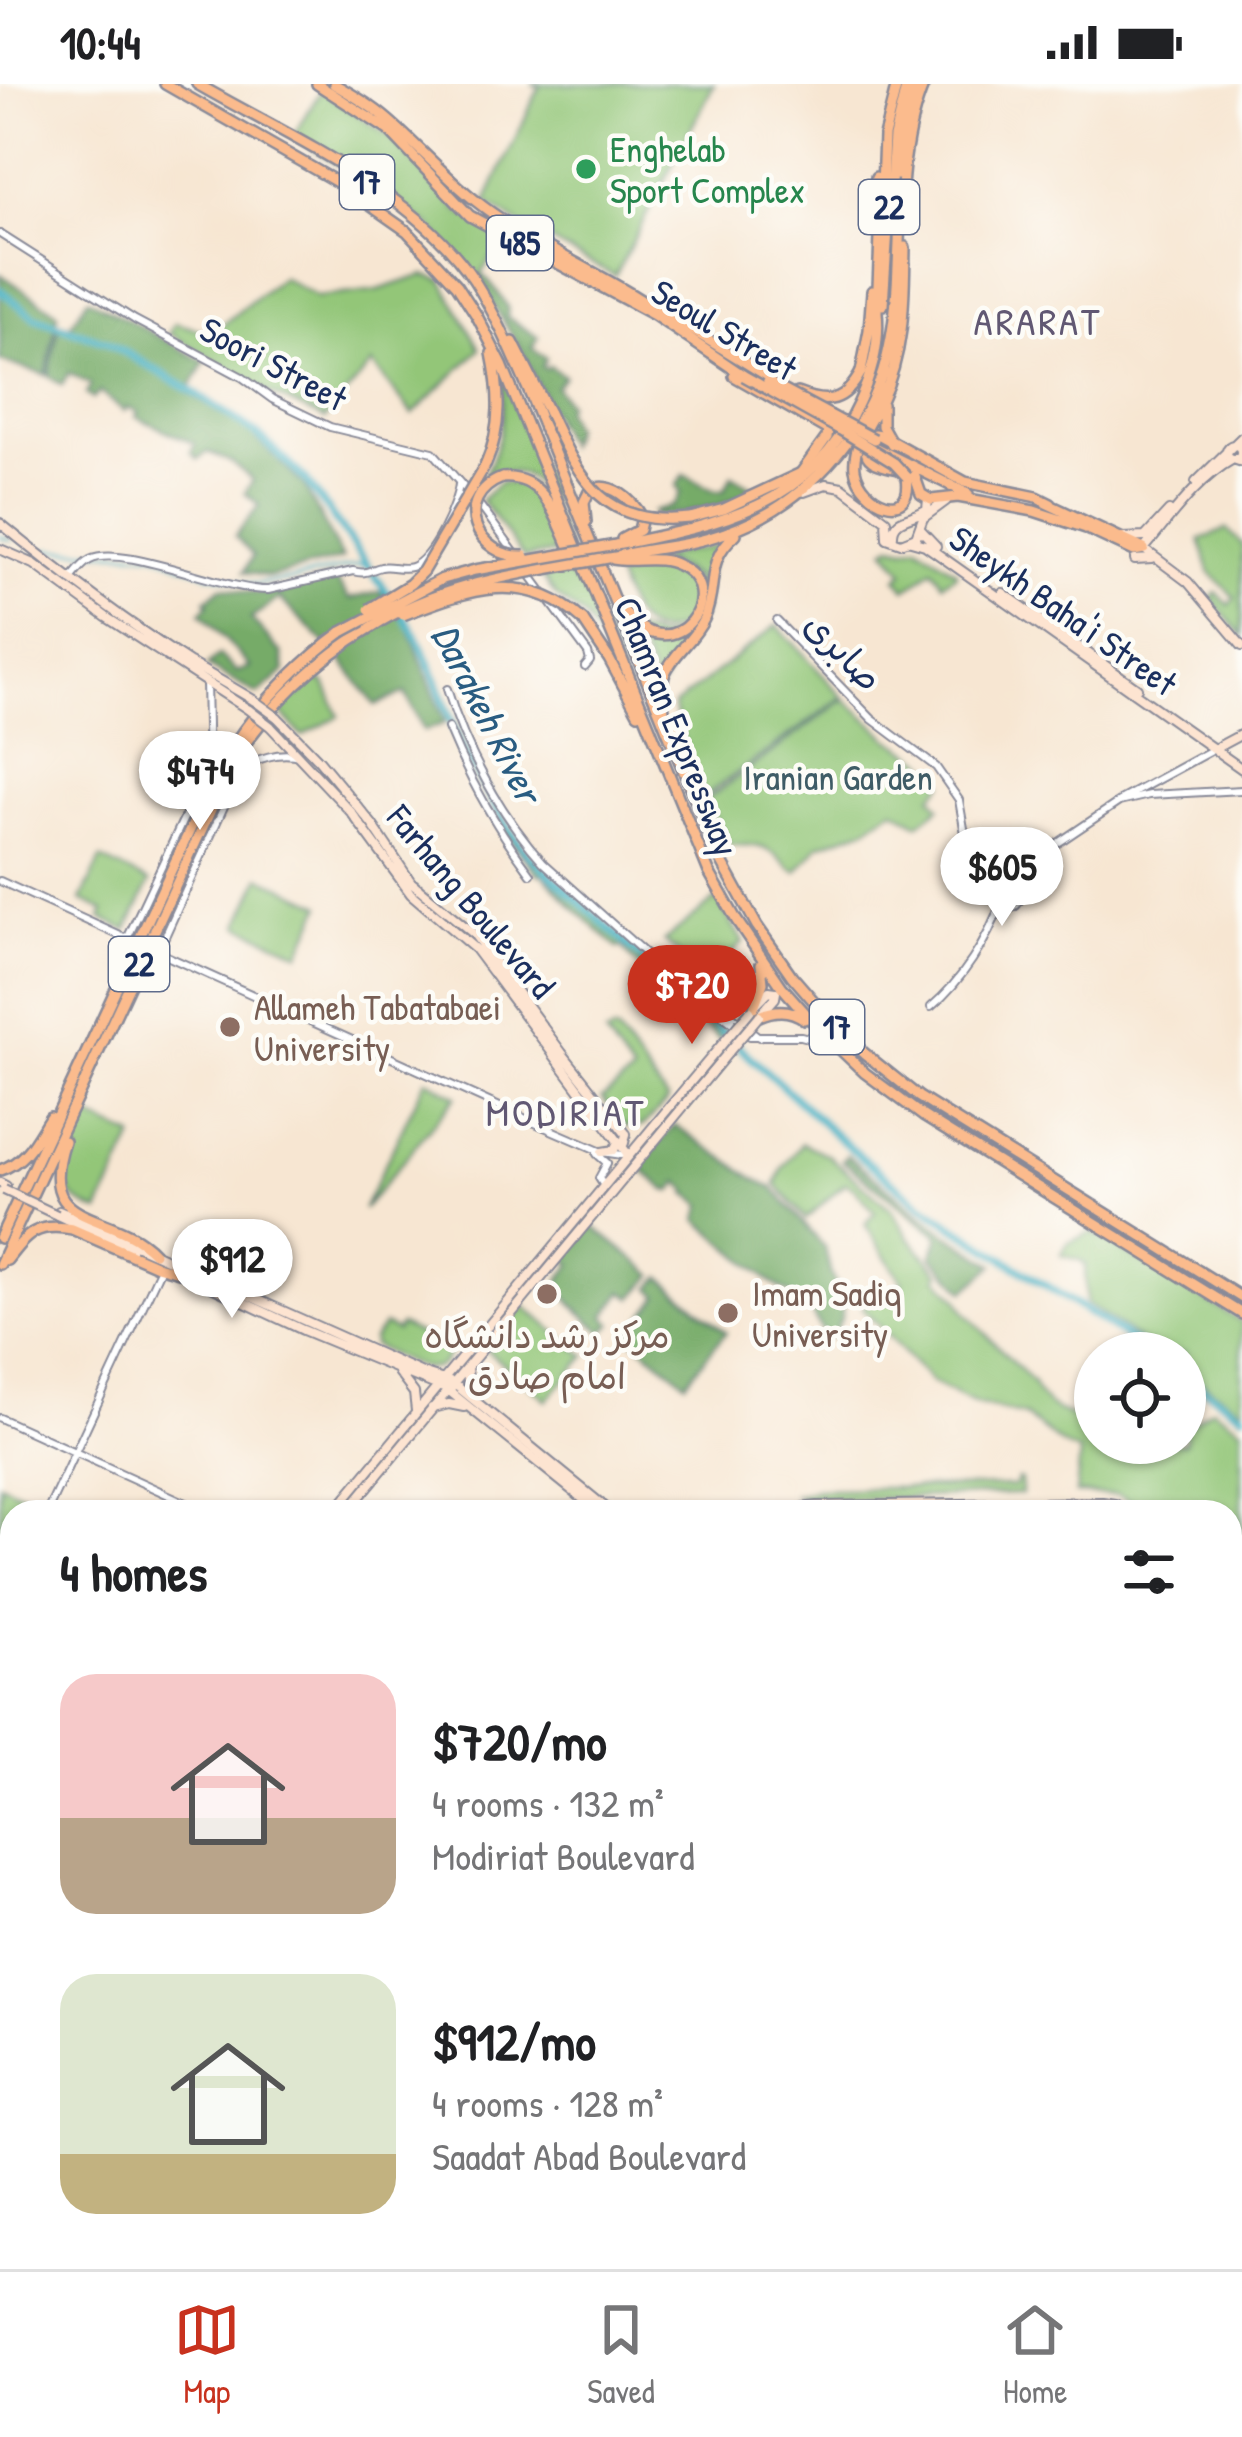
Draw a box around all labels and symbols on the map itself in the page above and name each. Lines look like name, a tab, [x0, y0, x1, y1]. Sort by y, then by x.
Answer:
place label: Enghelab Sport Complex	[610, 124, 805, 214]
road number: 17	[340, 155, 394, 209]
marker: Enghelab Sport Complex	[573, 156, 599, 182]
road number: 22	[859, 180, 919, 234]
road number: 485	[487, 216, 553, 270]
street label: Seoul Street	[643, 266, 807, 392]
district label: ARARAT	[974, 294, 1102, 347]
street label: Soori Street	[192, 304, 356, 422]
street label: Sheykh Baha'i Street	[941, 513, 1188, 707]
street label: Chamran Expressway	[604, 589, 752, 863]
street label: صابری	[794, 600, 894, 702]
water label: Darakeh River	[420, 615, 557, 815]
pin: $474	[129, 731, 271, 833]
park label: Iranian Garden	[743, 752, 933, 801]
street label: Farhang Boulevard	[376, 793, 568, 1008]
pin: $605	[931, 827, 1073, 929]
road number: 22	[109, 937, 169, 991]
pin: $720	[621, 945, 763, 1047]
place label: Allameh Tabatabaei University	[254, 982, 501, 1072]
road number: 17	[810, 1000, 864, 1054]
marker: Allameh Tabatabaei University	[217, 1014, 243, 1040]
district label: MODIRIAT	[486, 1085, 646, 1138]
pin: $912	[161, 1219, 303, 1321]
place label: Imam Sadiq University	[752, 1268, 901, 1358]
marker: مرکز رشد دانشگاه امام صادق	[534, 1281, 560, 1307]
marker: Imam Sadiq University	[715, 1300, 741, 1326]
place label: مرکز رشد دانشگاه امام صادق	[424, 1310, 670, 1404]

